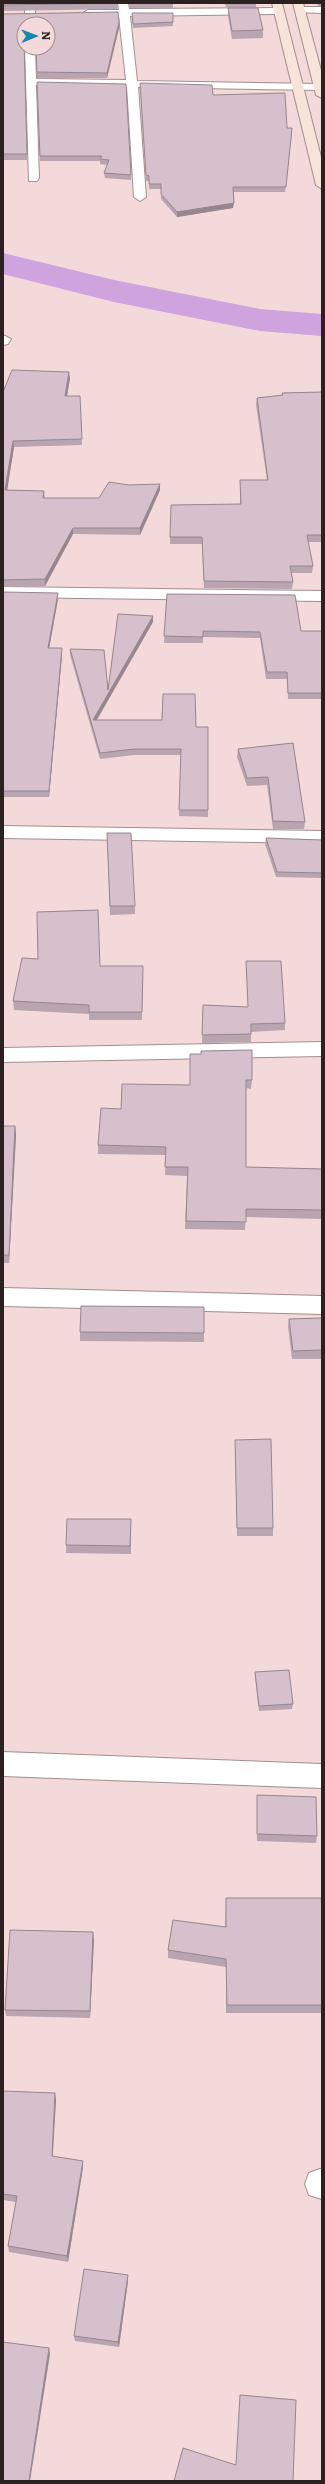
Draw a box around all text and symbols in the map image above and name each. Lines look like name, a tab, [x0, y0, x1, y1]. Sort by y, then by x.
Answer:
north arrow	[16, 16, 56, 56]
text: N	[39, 31, 55, 41]

